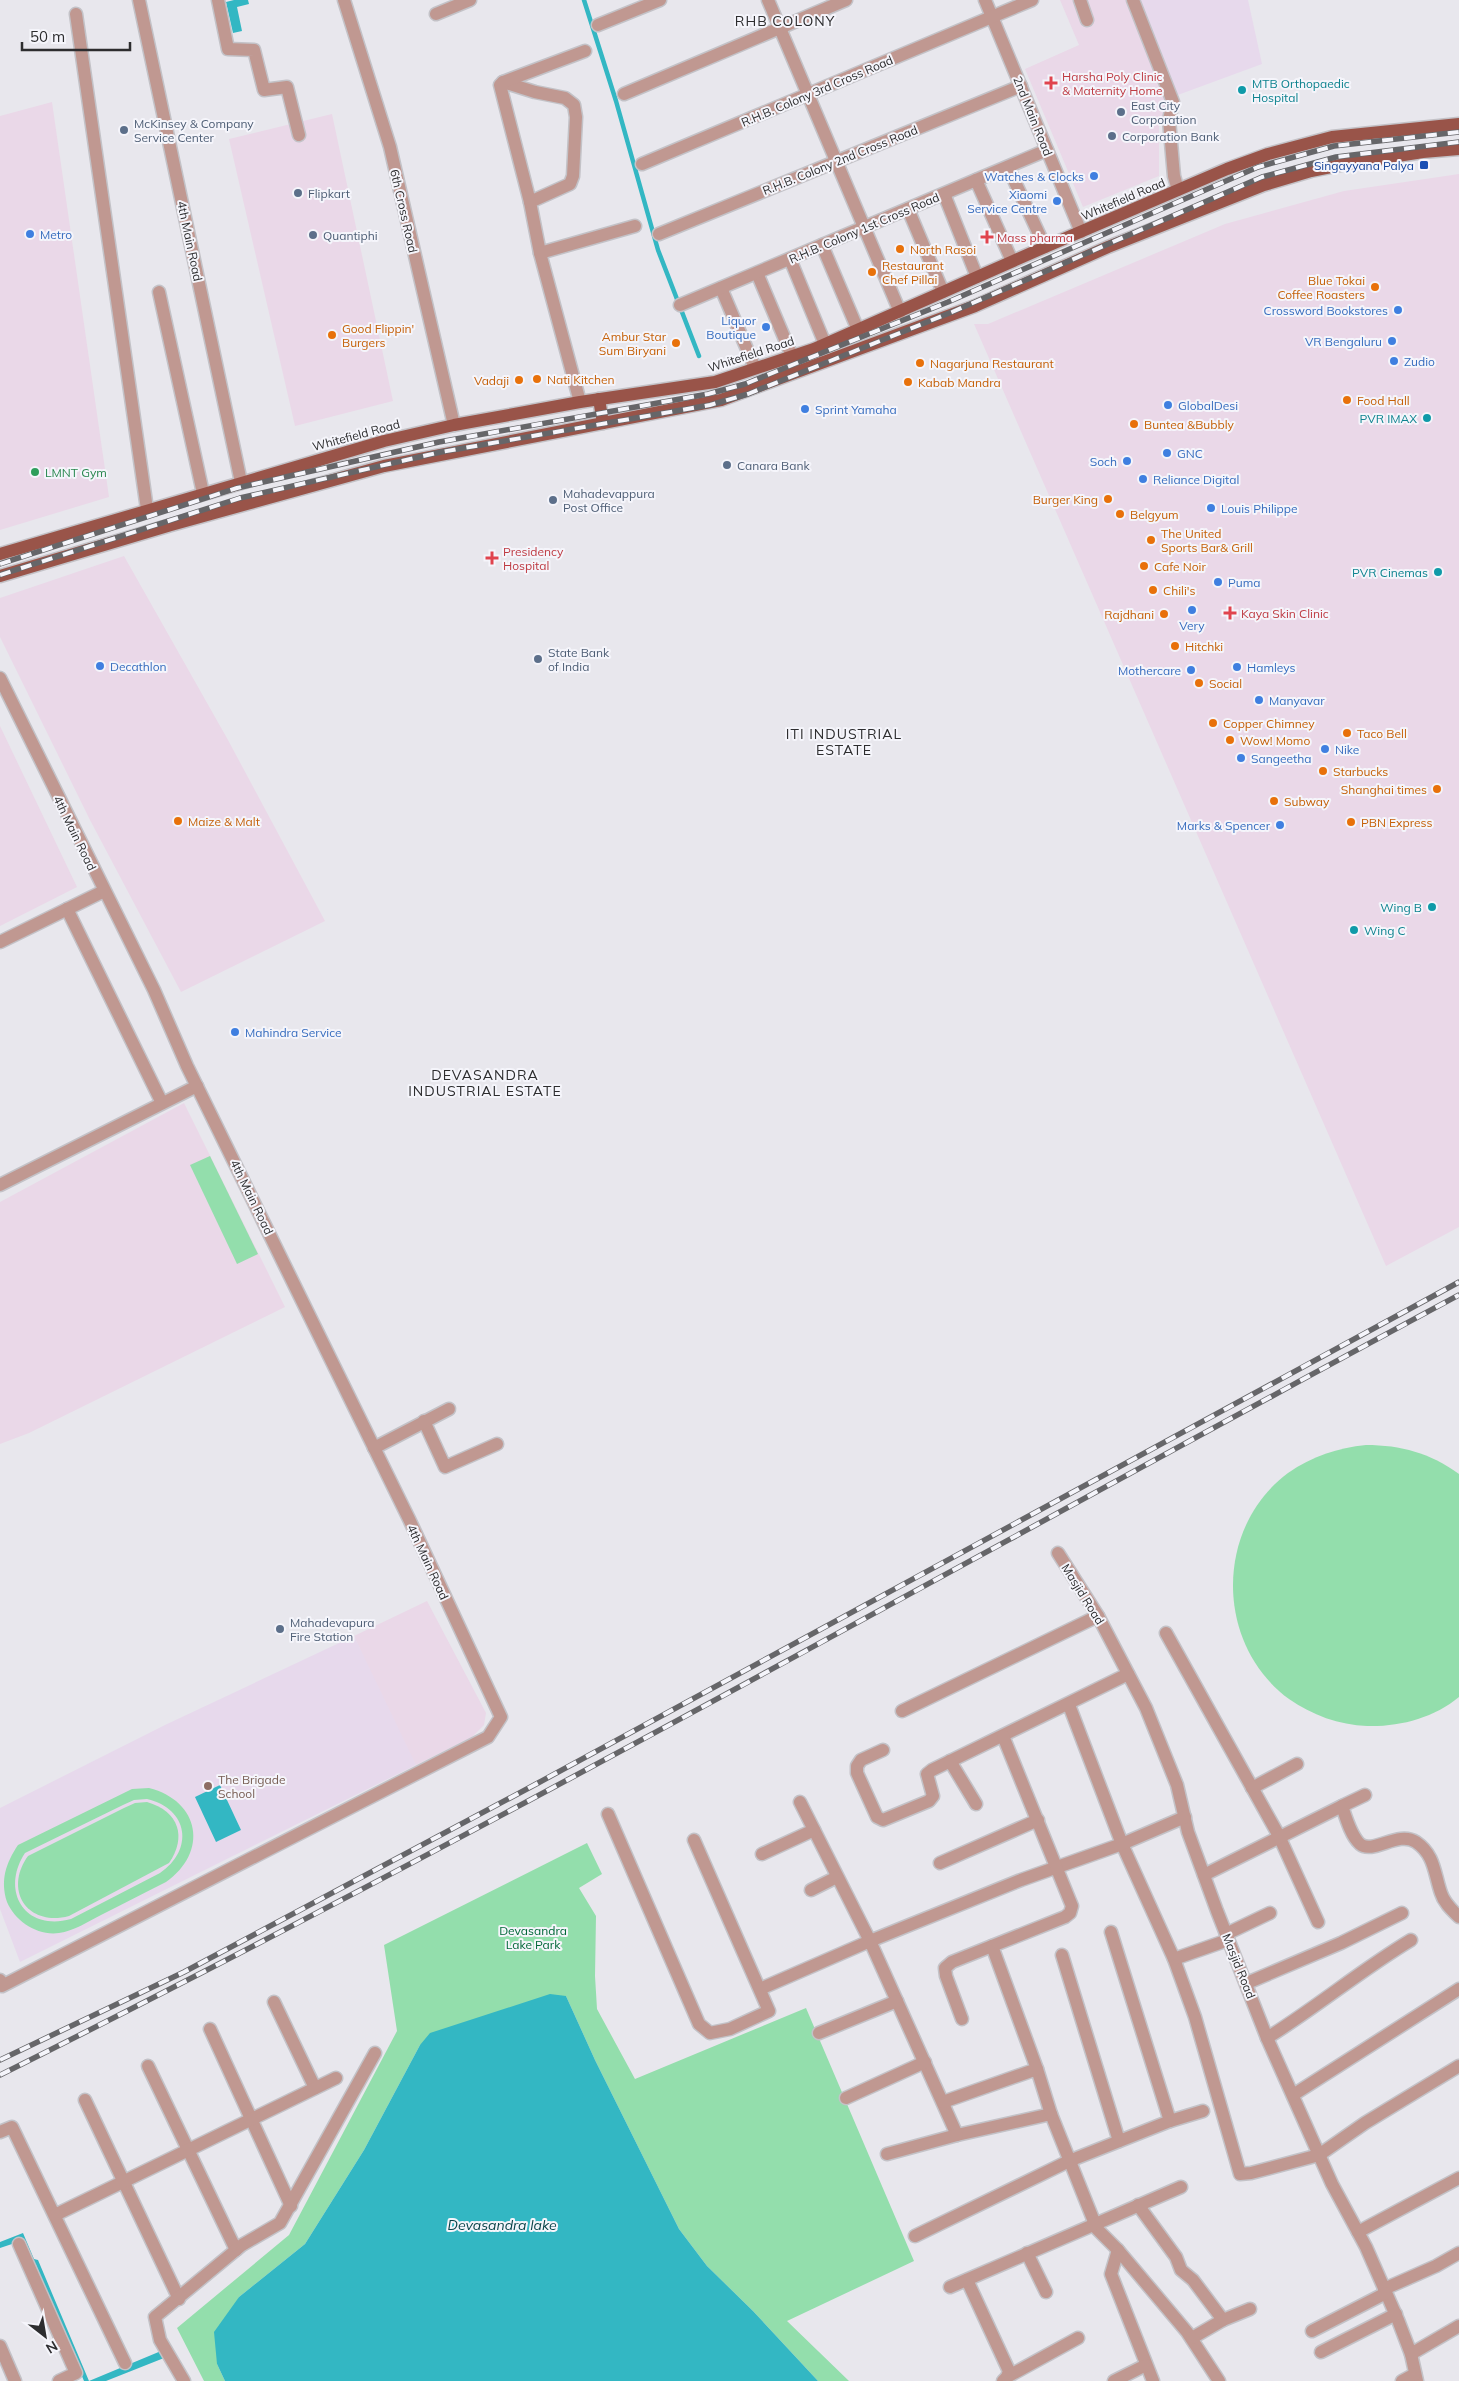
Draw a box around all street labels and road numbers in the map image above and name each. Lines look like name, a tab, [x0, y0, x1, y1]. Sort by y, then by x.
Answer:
street label: R.H.B. Colony 3rd Cross Road	[739, 52, 895, 130]
street label: 2nd Main Road	[1010, 74, 1056, 158]
street label: R.H.B. Colony 2nd Cross Road	[760, 122, 920, 198]
street label: 6th Cross Road	[387, 168, 421, 254]
street label: Whitefield Road	[1079, 175, 1167, 223]
street label: R.H.B. Colony 1st Cross Road	[787, 189, 941, 267]
street label: 4th Main Road	[174, 200, 206, 282]
street label: Whitefield Road	[706, 333, 796, 375]
street label: Whitefield Road	[311, 416, 401, 454]
street label: 4th Main Road	[50, 793, 100, 873]
street label: 4th Main Road	[227, 1157, 277, 1237]
street label: 4th Main Road	[404, 1522, 452, 1602]
street label: Masjid Road	[1058, 1561, 1108, 1627]
street label: Masjid Road	[1219, 1931, 1259, 2001]

